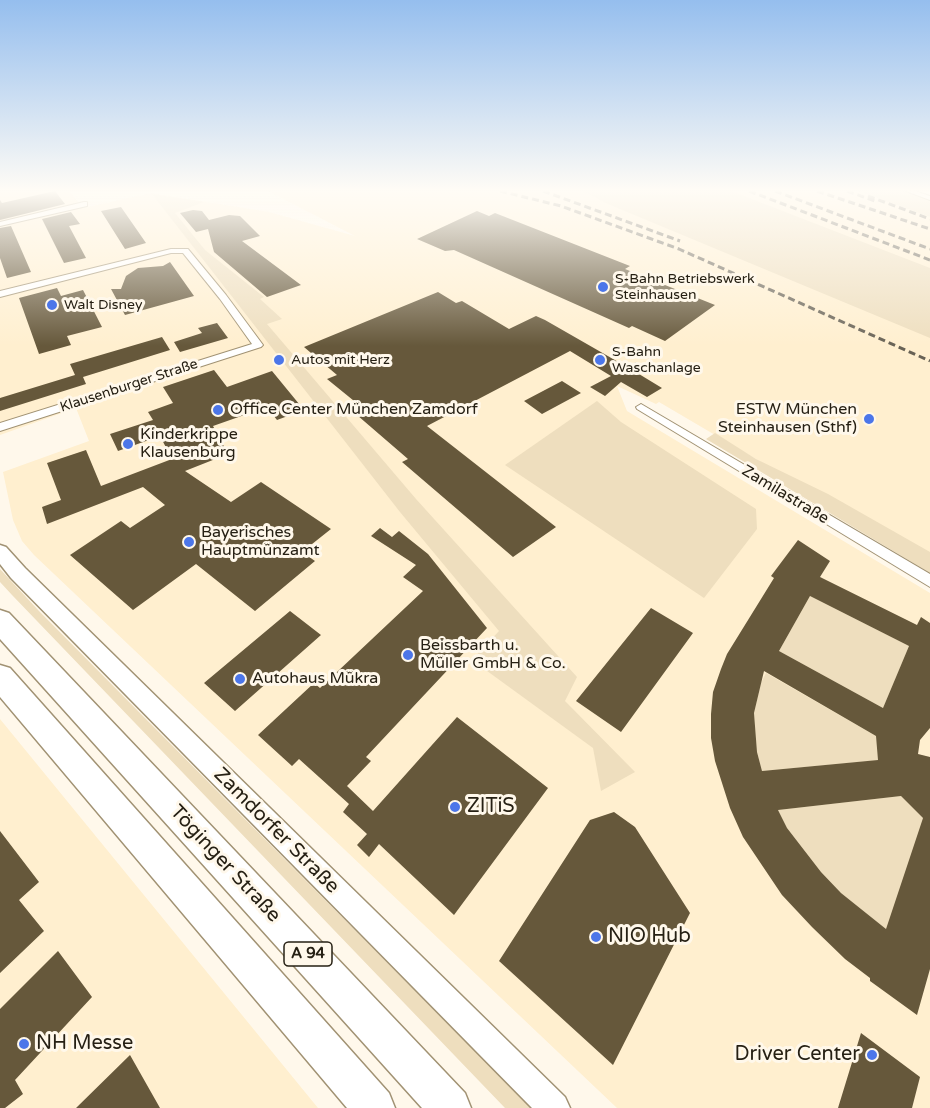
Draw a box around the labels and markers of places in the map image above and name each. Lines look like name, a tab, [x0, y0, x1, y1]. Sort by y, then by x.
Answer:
place label: S-Bahn Betriebswerk Steinhausen	[615, 271, 755, 304]
marker: S-Bahn Betriebswerk Steinhausen	[596, 280, 610, 294]
place label: Walt Disney	[64, 297, 142, 313]
marker: Walt Disney	[45, 298, 59, 312]
place label: S-Bahn Waschanlage	[612, 344, 701, 376]
place label: Autos mit Herz	[291, 352, 390, 368]
marker: Autos mit Herz	[272, 353, 286, 367]
marker: S-Bahn Waschanlage	[593, 353, 607, 367]
place label: Office Center München Zamdorf	[230, 400, 478, 420]
place label: ESTW München Steinhausen (Sthf)	[718, 400, 857, 438]
marker: Office Center München Zamdorf	[211, 403, 225, 417]
marker: ESTW München Steinhausen (Sthf)	[862, 412, 876, 426]
place label: Kinderkrippe Klausenburg	[140, 425, 238, 463]
marker: Kinderkrippe Klausenburg	[121, 437, 135, 451]
place label: Bayerisches Hauptmünzamt	[201, 523, 320, 561]
marker: Bayerisches Hauptmünzamt	[182, 535, 196, 549]
place label: Beissbarth u. Müller GmbH & Co.	[420, 636, 566, 674]
marker: Beissbarth u. Müller GmbH & Co.	[401, 648, 415, 662]
place label: Autohaus Mükra	[252, 669, 378, 689]
marker: Autohaus Mükra	[233, 672, 247, 686]
place label: ZITiS	[467, 795, 515, 819]
marker: ZITiS	[448, 800, 462, 814]
place label: NIO Hub	[608, 925, 691, 949]
marker: NIO Hub	[589, 930, 603, 944]
place label: NH Messe	[36, 1032, 133, 1056]
marker: NH Messe	[17, 1037, 31, 1051]
place label: Driver Center	[735, 1043, 860, 1067]
marker: Driver Center	[865, 1048, 879, 1062]

